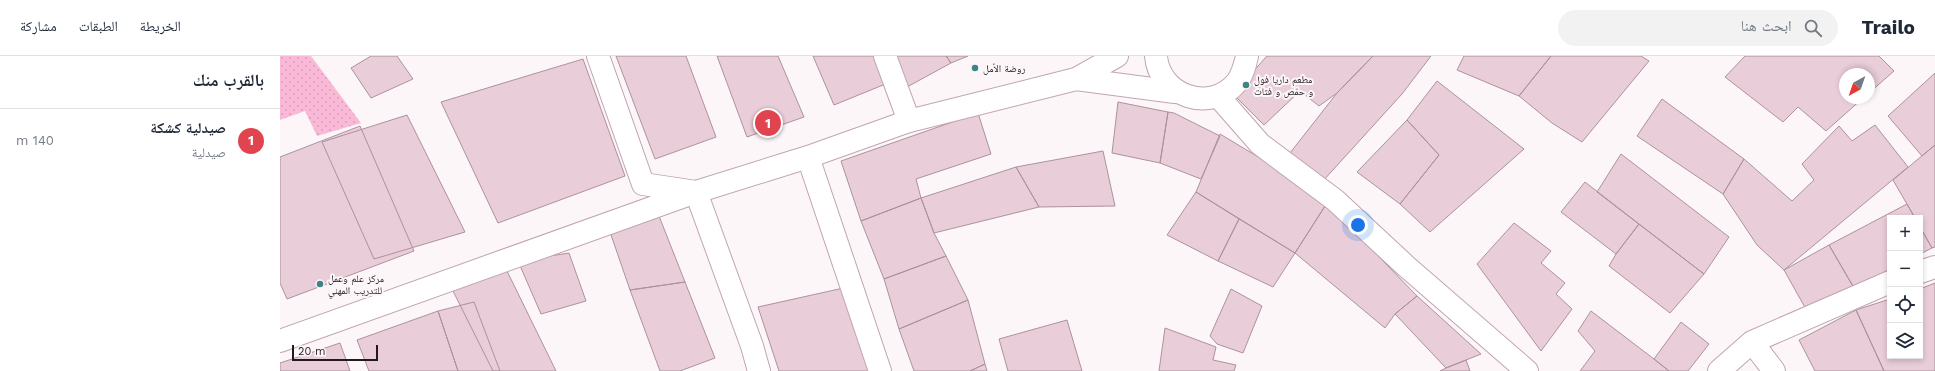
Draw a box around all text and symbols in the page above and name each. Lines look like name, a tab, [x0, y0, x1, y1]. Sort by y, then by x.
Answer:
search box	[1558, 10, 1838, 46]
text: Trailo	[1862, 16, 1915, 39]
text: ابحث هنا	[1741, 17, 1792, 35]
icon: search	[1802, 17, 1824, 39]
text: مشاركة	[20, 18, 57, 34]
text: الطبقات	[79, 18, 118, 34]
text: الخريطة	[140, 18, 181, 34]
marker: روضة الأمل	[970, 63, 980, 73]
place label: روضة الأمل	[983, 63, 1025, 75]
north arrow	[1839, 68, 1875, 104]
text: بالقرب منك	[193, 70, 264, 90]
place label: مطعم داريا فول و حمّص و فتات	[1254, 74, 1313, 98]
marker: مطعم داريا فول و حمّص و فتات	[1241, 80, 1251, 90]
pin: 1	[755, 108, 781, 138]
text: صيدلية كشكة	[150, 119, 226, 137]
text: 140 m	[16, 133, 54, 148]
text: 1	[248, 133, 254, 148]
text: صيدلية	[192, 145, 226, 160]
your location	[1348, 215, 1368, 235]
map controls	[1887, 215, 1923, 359]
button: +	[1887, 215, 1923, 251]
button: −	[1887, 251, 1923, 287]
place label: مركز علم وعمل للتدريب المهني	[328, 273, 385, 299]
marker: مركز علم وعمل للتدريب المهني	[315, 279, 325, 289]
button: locate	[1887, 287, 1923, 323]
button: layers	[1887, 323, 1923, 359]
scale bar	[292, 343, 378, 362]
text: 20 m	[298, 345, 326, 358]

